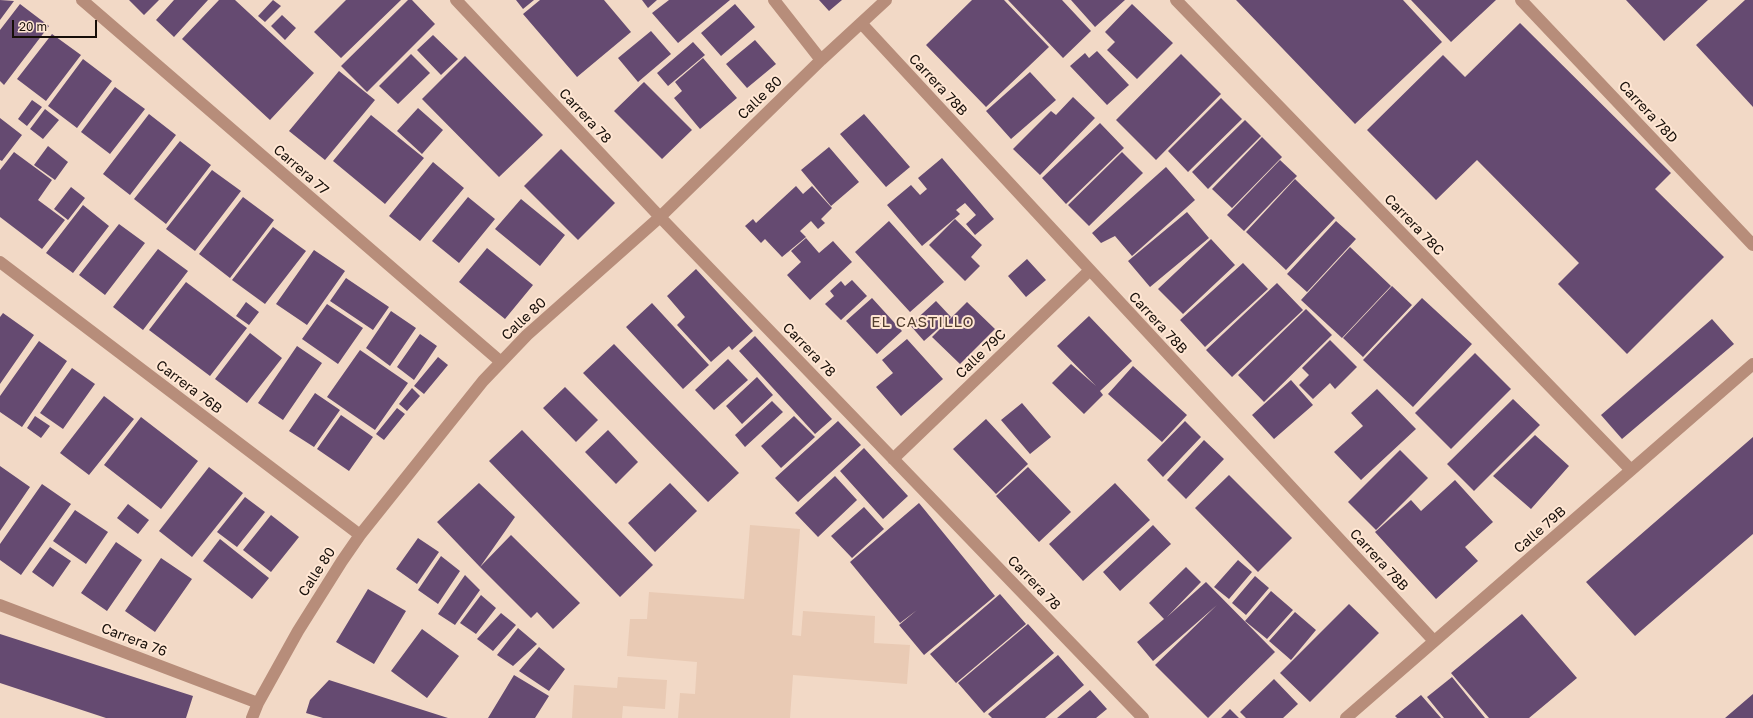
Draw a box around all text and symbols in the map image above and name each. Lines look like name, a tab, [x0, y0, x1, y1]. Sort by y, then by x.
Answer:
scale bar	[14, 12, 99, 38]
text: 20 m	[19, 19, 47, 34]
street label: Carrera 78B	[905, 51, 971, 119]
street label: Calle 80	[734, 73, 786, 123]
street label: Carrera 78D	[1615, 77, 1681, 147]
street label: Carrera 78	[555, 85, 615, 147]
street label: Carrera 77	[270, 141, 332, 199]
street label: Carrera 78C	[1381, 191, 1447, 259]
street label: Carrera 78B	[1125, 289, 1191, 357]
street label: Calle 80	[498, 294, 550, 344]
district label: EL CASTILLO	[871, 313, 975, 331]
street label: Carrera 78	[779, 319, 839, 381]
street label: Calle 79C	[952, 326, 1010, 382]
street label: Carrera 76B	[153, 357, 225, 417]
street label: Calle 79B	[1511, 503, 1569, 557]
street label: Carrera 78B	[1346, 526, 1412, 594]
street label: Calle 80	[295, 544, 339, 600]
street label: Carrera 78	[1004, 552, 1064, 614]
street label: Carrera 76	[99, 620, 169, 660]

